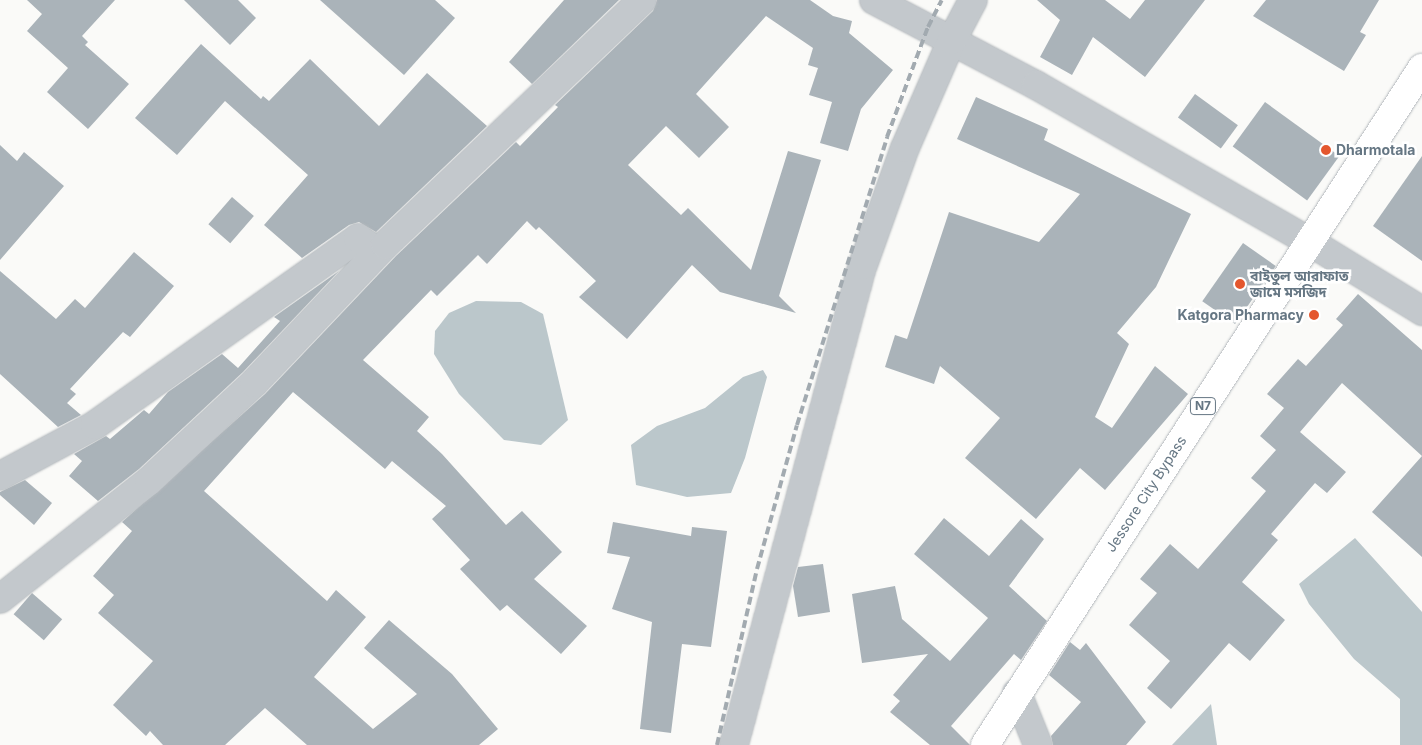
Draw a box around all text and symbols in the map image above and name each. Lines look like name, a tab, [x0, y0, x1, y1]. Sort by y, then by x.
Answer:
place label: Dharmotala	[1336, 142, 1415, 158]
marker: Dharmotala	[1320, 144, 1332, 156]
place label: বাইতুল আরাফাত জামে মসজিদ	[1250, 268, 1348, 300]
marker: বাইতুল আরাফাত জামে মসজিদ	[1234, 278, 1246, 290]
place label: Katgora Pharmacy	[1177, 307, 1304, 323]
marker: Katgora Pharmacy	[1308, 309, 1320, 321]
road number: N7	[1189, 396, 1217, 416]
street label: Jessore City Bypass	[1102, 433, 1190, 555]

